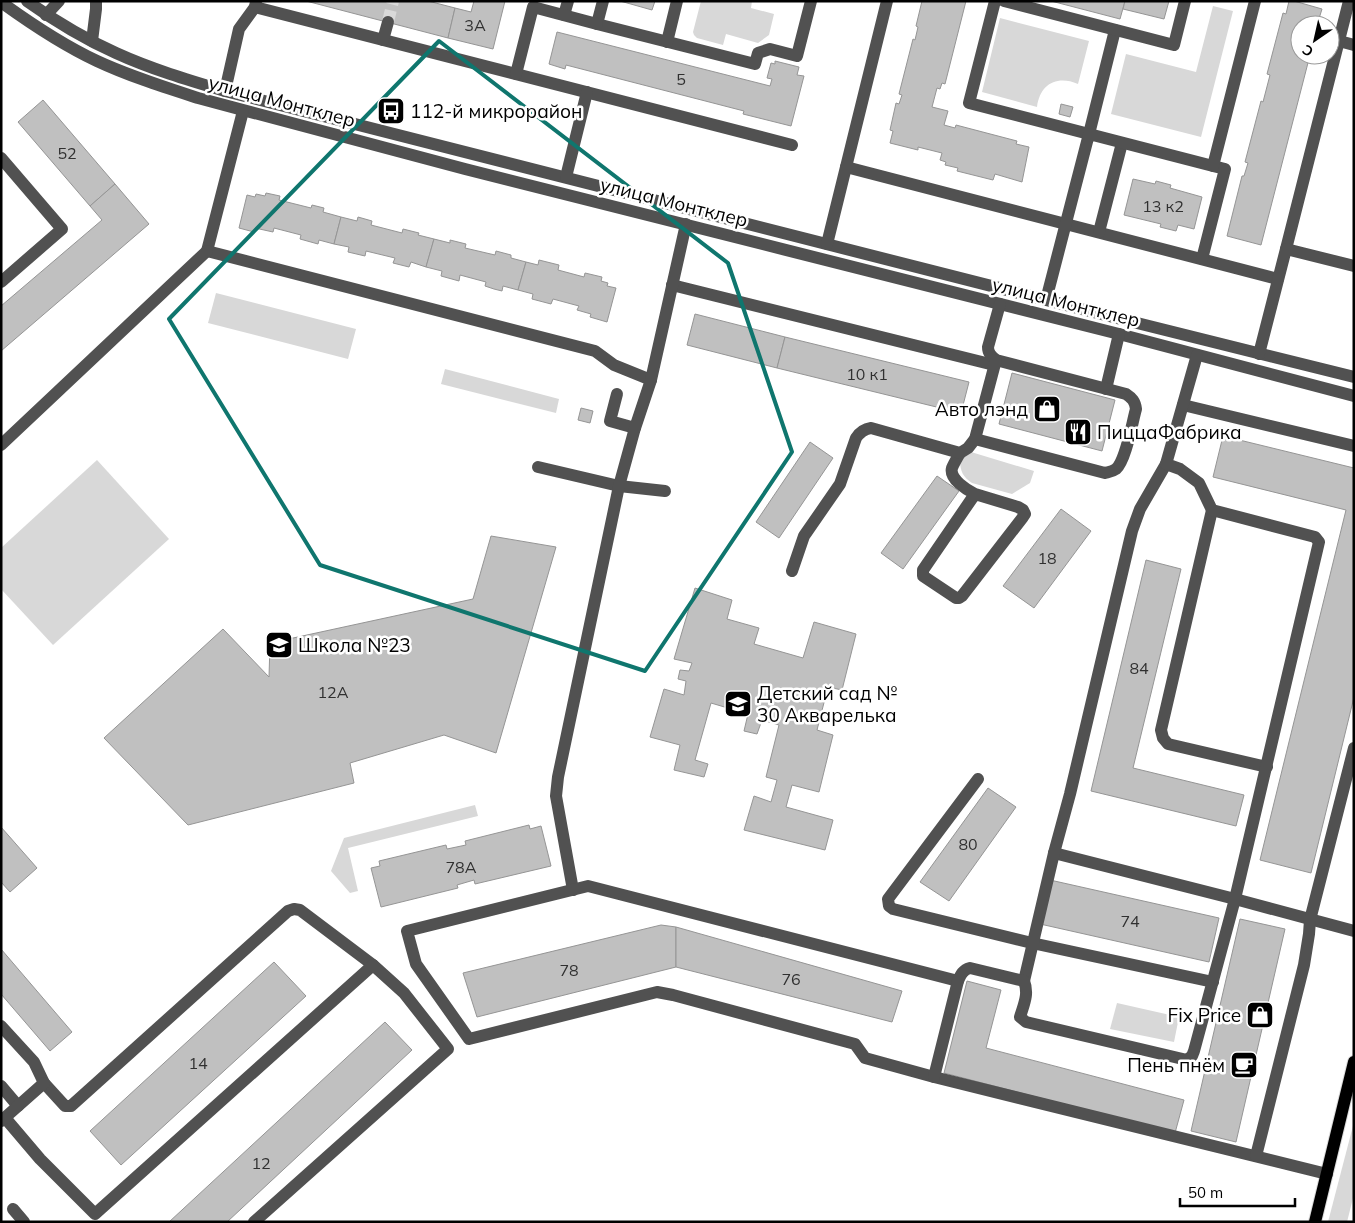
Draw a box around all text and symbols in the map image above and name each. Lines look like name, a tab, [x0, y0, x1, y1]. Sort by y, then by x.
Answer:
house number: 3А	[464, 15, 486, 35]
north arrow	[1290, 15, 1340, 65]
text: С	[1299, 41, 1317, 61]
house number: 5	[676, 69, 686, 89]
street label: улица Монтклер	[206, 70, 358, 132]
bus stop icon: 112-й микрорайон	[376, 96, 406, 126]
place label: 112-й микрорайон	[410, 99, 582, 123]
house number: 52	[57, 143, 77, 163]
street label: улица Монтклер	[598, 172, 750, 232]
house number: 13 к2	[1142, 196, 1184, 216]
street label: улица Монтклер	[990, 272, 1142, 332]
house number: 10 к1	[846, 364, 888, 384]
shop icon: Авто лэнд	[1032, 394, 1062, 424]
place label: Авто лэнд	[935, 397, 1028, 421]
restaurant icon: ПиццаФабрика	[1063, 417, 1093, 447]
place label: ПиццаФабрика	[1097, 420, 1242, 444]
house number: 18	[1037, 548, 1057, 568]
school or university icon: Школа №23	[264, 630, 294, 660]
place label: Школа №23	[298, 633, 411, 657]
house number: 84	[1129, 658, 1149, 678]
place label: Детский сад № 30 Акварелька	[757, 681, 897, 727]
house number: 12А	[318, 682, 349, 702]
school or university icon: Детский сад № 30 Акварелька	[723, 689, 753, 719]
house number: 80	[958, 834, 978, 854]
house number: 78А	[446, 857, 477, 877]
house number: 74	[1120, 911, 1140, 931]
house number: 78	[559, 960, 579, 980]
house number: 76	[781, 969, 801, 989]
shop icon: Fix Price	[1245, 1000, 1275, 1030]
place label: Fix Price	[1168, 1003, 1241, 1027]
cafe icon: Пень пнём	[1229, 1050, 1259, 1080]
house number: 14	[188, 1053, 208, 1073]
place label: Пень пнём	[1127, 1053, 1225, 1077]
house number: 12	[251, 1153, 271, 1173]
scale bar	[1180, 1176, 1295, 1208]
text: 50 m	[1188, 1183, 1223, 1202]

